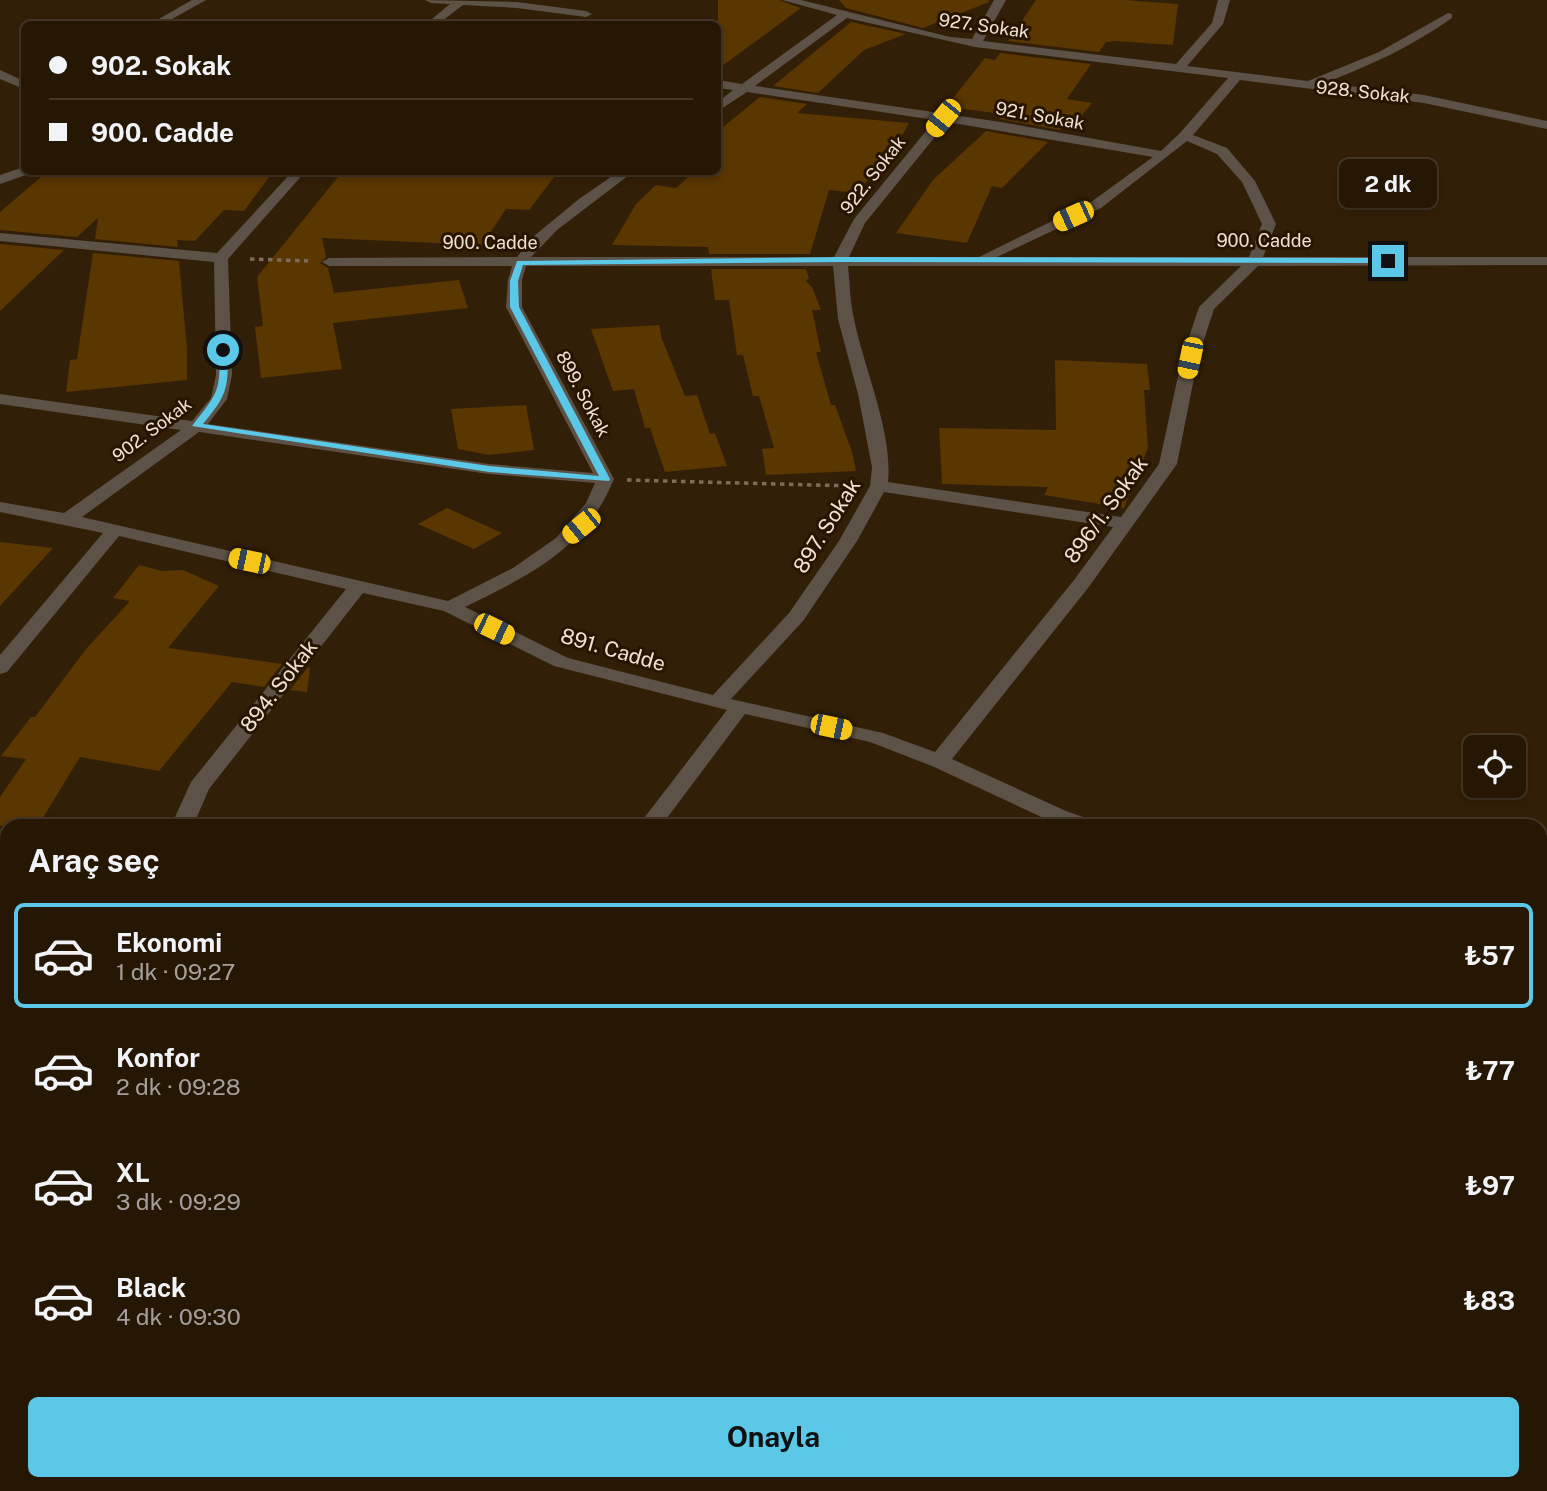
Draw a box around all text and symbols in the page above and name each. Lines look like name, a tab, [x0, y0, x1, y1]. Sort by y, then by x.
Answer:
street label: 927. Sokak	[938, 9, 1031, 42]
text: 902. Sokak	[91, 50, 231, 81]
street label: 928. Sokak	[1315, 76, 1411, 107]
car	[922, 95, 965, 141]
street label: 921. Sokak	[994, 97, 1086, 134]
text: 900. Cadde	[91, 117, 234, 148]
street label: 922. Sokak	[836, 132, 910, 218]
callout: 2 dk	[1339, 160, 1437, 208]
text: 2 dk	[1364, 170, 1412, 197]
car	[1050, 198, 1097, 234]
street label: 900. Cadde	[1216, 230, 1312, 251]
street label: 900. Cadde	[442, 232, 538, 253]
route end	[1372, 245, 1404, 277]
route start	[207, 334, 239, 366]
car	[1176, 335, 1205, 381]
street label: 899. Sokak	[552, 347, 615, 440]
street label: 902. Sokak	[108, 393, 195, 466]
street label: 896/1. Sokak	[1058, 451, 1153, 568]
street label: 897. Sokak	[788, 474, 866, 578]
car	[559, 505, 604, 547]
car	[227, 546, 272, 576]
car	[471, 610, 518, 648]
street label: 891. Cadde	[558, 623, 668, 676]
street label: 894. Sokak	[235, 634, 323, 737]
car	[809, 712, 854, 742]
map controls	[1463, 735, 1526, 798]
button: locate	[1463, 735, 1526, 798]
text: Araç seç	[28, 842, 160, 879]
icon: car	[32, 924, 95, 987]
text: Ekonomi	[116, 927, 222, 958]
text: ₺57	[1464, 940, 1515, 971]
text: 1 dk · 09:27	[116, 958, 235, 985]
icon: car	[32, 1039, 95, 1102]
text: Konfor	[116, 1042, 200, 1073]
text: ₺77	[1465, 1055, 1515, 1086]
text: 2 dk · 09:28	[116, 1073, 241, 1100]
icon: car	[32, 1154, 95, 1217]
text: XL	[116, 1157, 150, 1188]
text: ₺97	[1465, 1170, 1515, 1201]
text: 3 dk · 09:29	[116, 1188, 241, 1215]
icon: car	[32, 1269, 95, 1332]
text: Black	[116, 1272, 186, 1303]
text: ₺83	[1463, 1285, 1515, 1316]
text: 4 dk · 09:30	[116, 1303, 241, 1330]
button: Onayla	[28, 1397, 1519, 1477]

